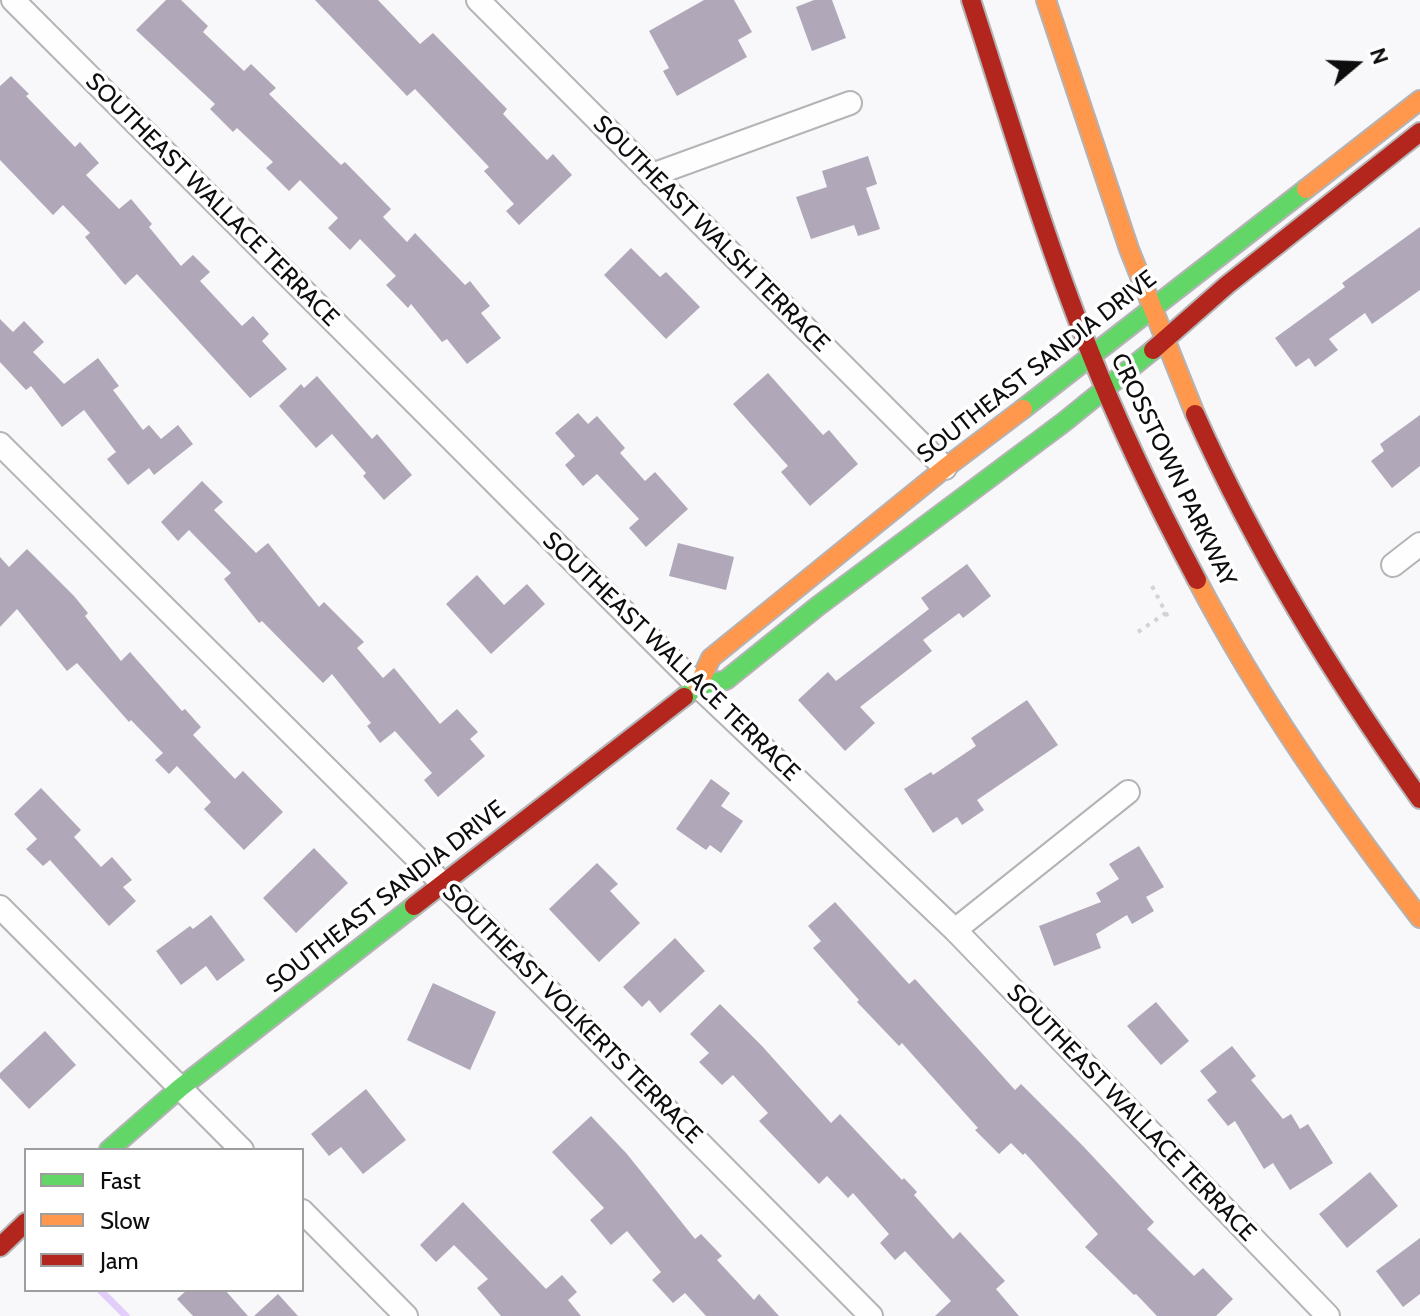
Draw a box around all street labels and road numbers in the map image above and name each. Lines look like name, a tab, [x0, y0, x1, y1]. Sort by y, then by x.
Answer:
street label: SOUTHEAST WALLACE TERRACE	[79, 67, 345, 333]
street label: SOUTHEAST WALSH TERRACE	[587, 110, 835, 358]
street label: SOUTHEAST SANDIA DRIVE	[912, 265, 1162, 469]
street label: CROSSTOWN PARKWAY	[1104, 349, 1242, 591]
street label: SOUTHEAST WALLACE TERRACE	[536, 526, 806, 788]
street label: SOUTHEAST SANDIA DRIVE	[261, 795, 511, 999]
street label: SOUTHEAST VOLKERTS TERRACE	[436, 878, 708, 1150]
street label: SOUTHEAST WALLACE TERRACE	[1000, 978, 1262, 1248]

